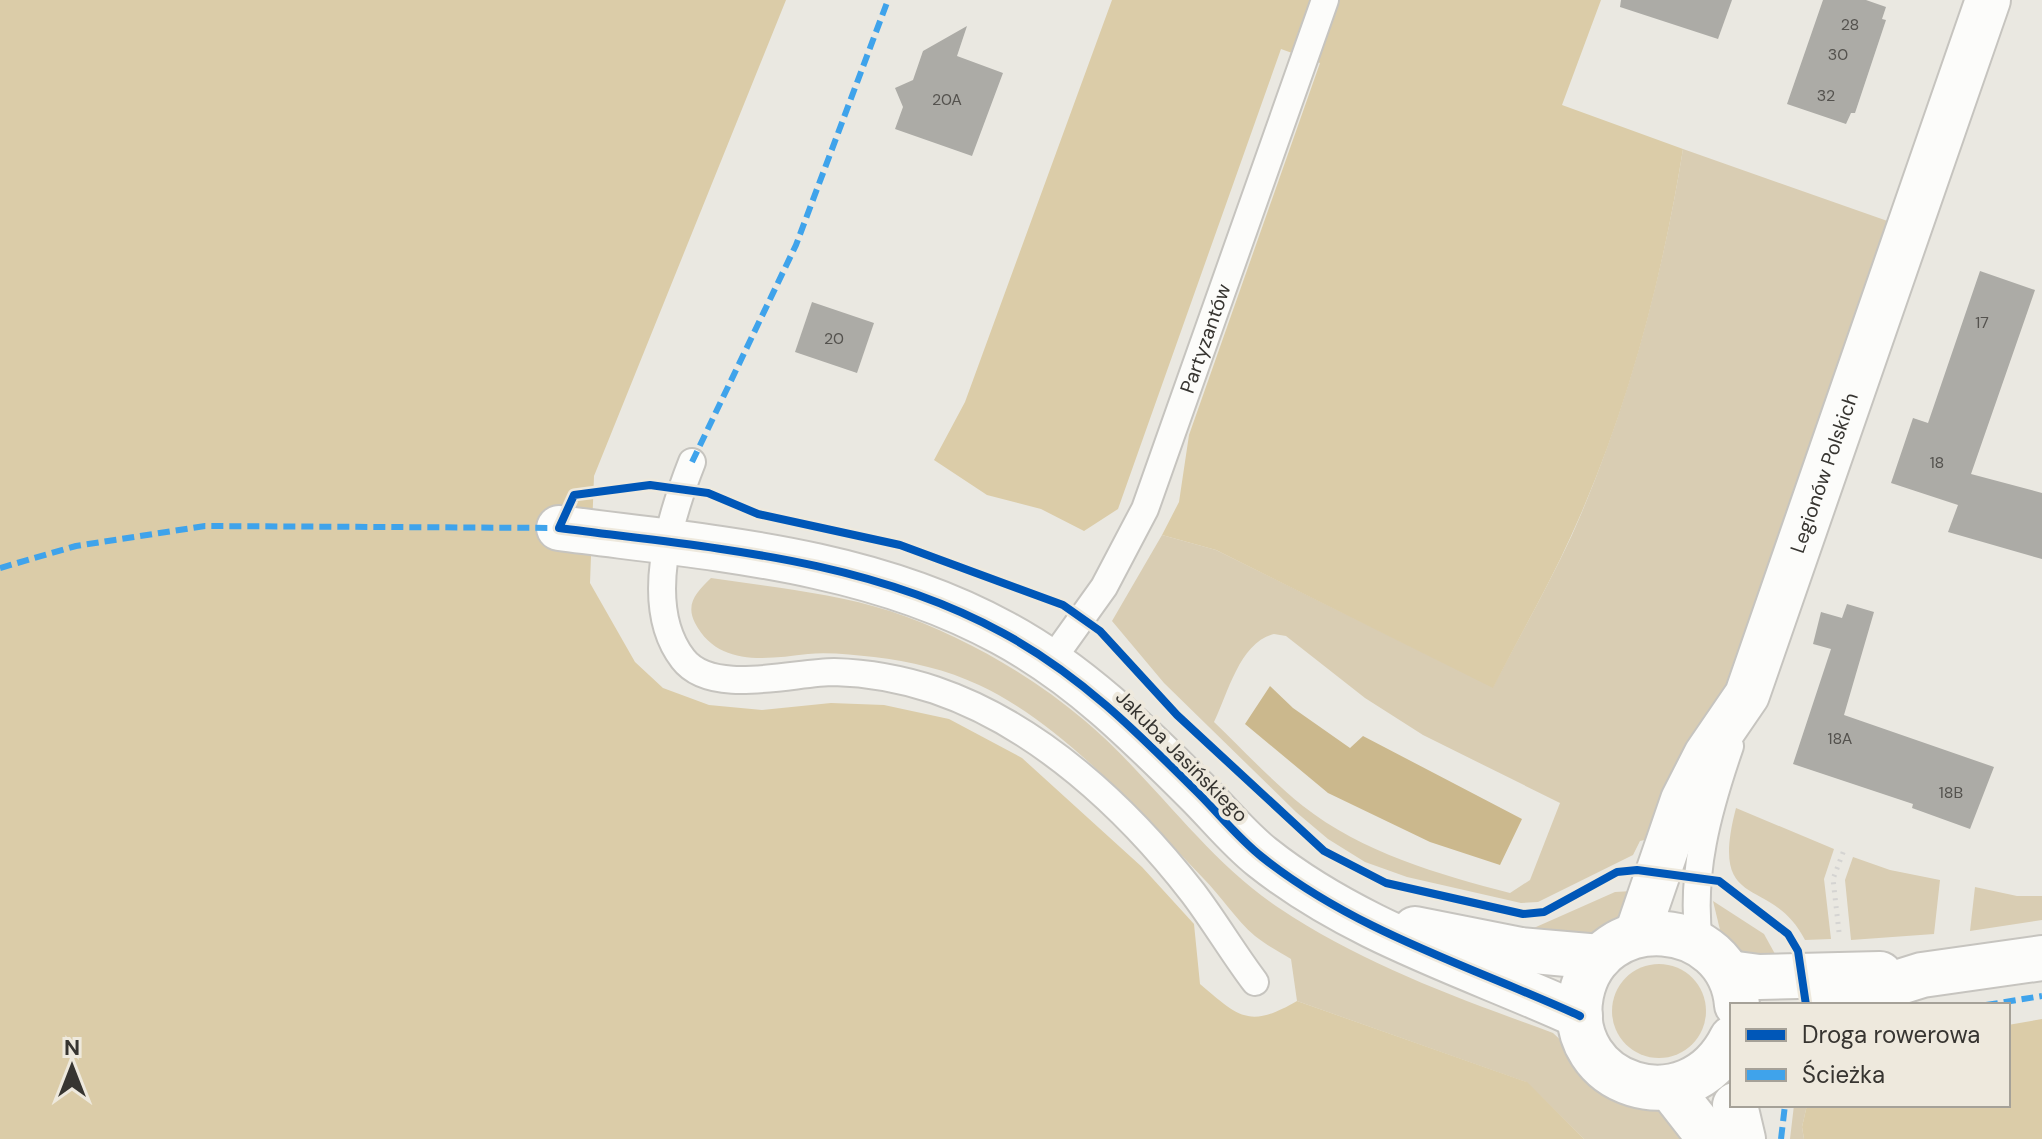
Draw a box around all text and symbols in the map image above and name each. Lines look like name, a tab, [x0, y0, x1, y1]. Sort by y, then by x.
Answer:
house number: 28	[1841, 14, 1859, 35]
house number: 30	[1828, 44, 1848, 65]
house number: 32	[1817, 85, 1835, 106]
house number: 20A	[932, 89, 962, 110]
street label: Partyzantów	[1174, 280, 1237, 397]
house number: 17	[1975, 312, 1989, 333]
house number: 20	[824, 328, 844, 349]
street label: Legionów Polskich	[1784, 389, 1864, 557]
house number: 18	[1930, 452, 1944, 473]
street label: Jakuba Jasińskiego	[1110, 684, 1254, 828]
house number: 18A	[1828, 728, 1853, 749]
house number: 18B	[1939, 782, 1963, 803]
legend	[1730, 1003, 2010, 1107]
text: Droga rowerowa	[1802, 1019, 1980, 1050]
north arrow	[32, 1027, 112, 1107]
text: N	[64, 1033, 80, 1062]
text: Ścieżka	[1802, 1059, 1885, 1090]

